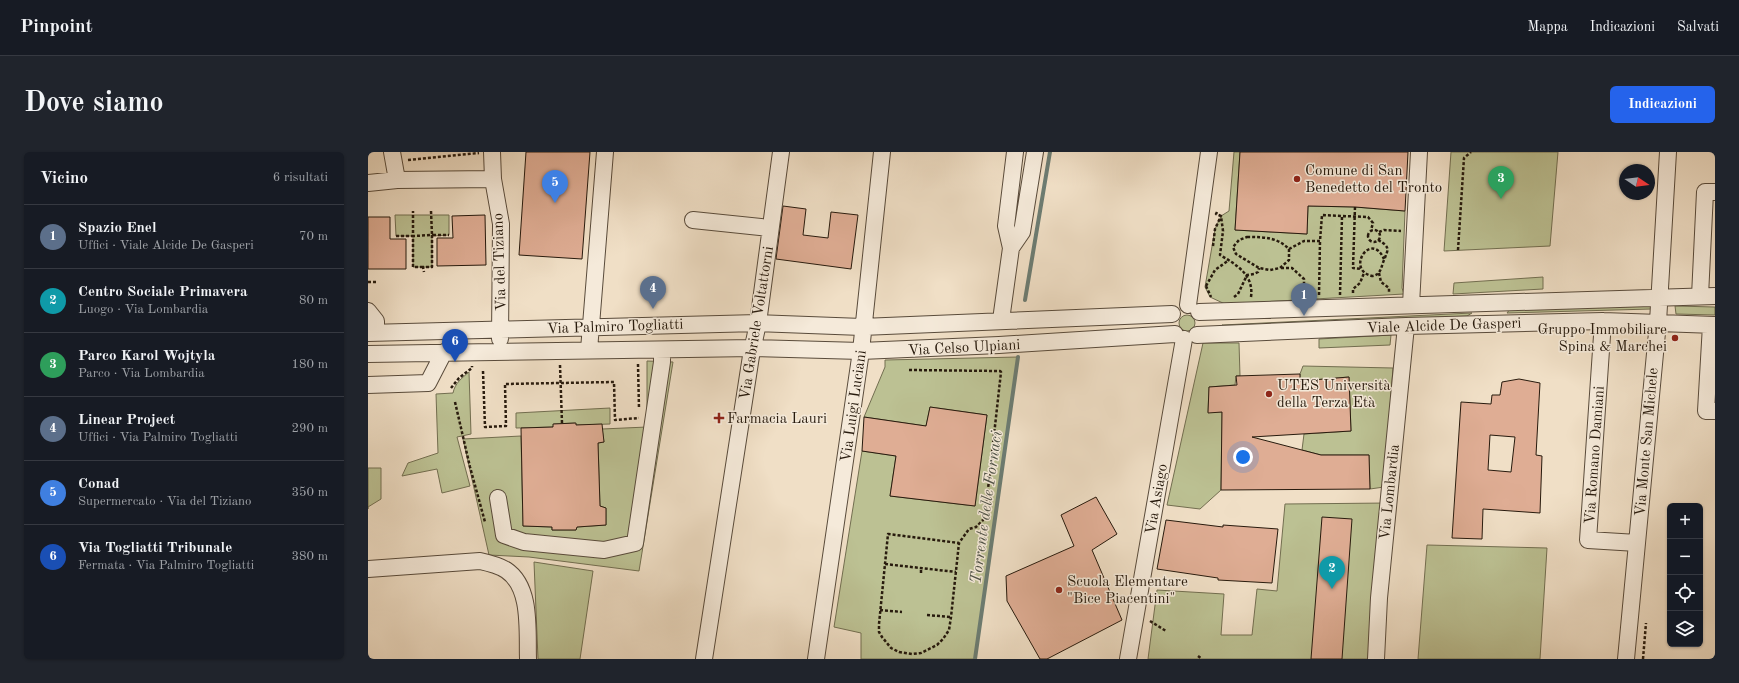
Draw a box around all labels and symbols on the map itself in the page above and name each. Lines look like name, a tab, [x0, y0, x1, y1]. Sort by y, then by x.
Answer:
place label: Comune di San Benedetto del Tronto	[1305, 164, 1442, 196]
north arrow	[1619, 164, 1655, 200]
pin: 3	[1488, 166, 1514, 199]
pin: 5	[542, 170, 568, 203]
marker: Comune di San Benedetto del Tronto	[1292, 174, 1302, 184]
street label: Via del Tiziano	[491, 213, 510, 311]
street label: Via Gabriele Voltattorni	[738, 245, 777, 401]
pin: 4	[640, 276, 666, 309]
pin: 1	[1291, 283, 1317, 316]
street label: Viale Alcide De Gasperi	[1366, 316, 1522, 337]
street label: Via Palmiro Togliatti	[547, 318, 684, 337]
place label: Gruppo Immobiliare Spina & Marchei	[1537, 323, 1667, 355]
pin: 6	[442, 329, 468, 362]
marker: Gruppo Immobiliare Spina & Marchei	[1670, 333, 1680, 343]
street label: Via Celso Ulpiani	[907, 338, 1021, 359]
street label: Via Luigi Luciani	[839, 349, 870, 463]
street label: Via Monte San Michele	[1634, 367, 1661, 517]
place label: UTES Università della Terza Età	[1277, 379, 1391, 411]
street label: Via Romano Damiani	[1583, 386, 1608, 525]
marker: UTES Università della Terza Età	[1264, 389, 1274, 399]
place label: Farmacia Lauri	[727, 412, 827, 427]
marker: Farmacia Lauri	[714, 413, 724, 423]
water label: Torrente delle Fornaci	[968, 429, 1006, 585]
street label: Via Lombardia	[1378, 443, 1403, 541]
your location	[1233, 447, 1253, 467]
street label: Via Asiago	[1144, 463, 1171, 536]
pin: 2	[1319, 556, 1345, 589]
place label: Scuola Elementare "Bice Piacentini"	[1067, 575, 1188, 607]
marker: Scuola Elementare "Bice Piacentini"	[1054, 585, 1064, 595]

